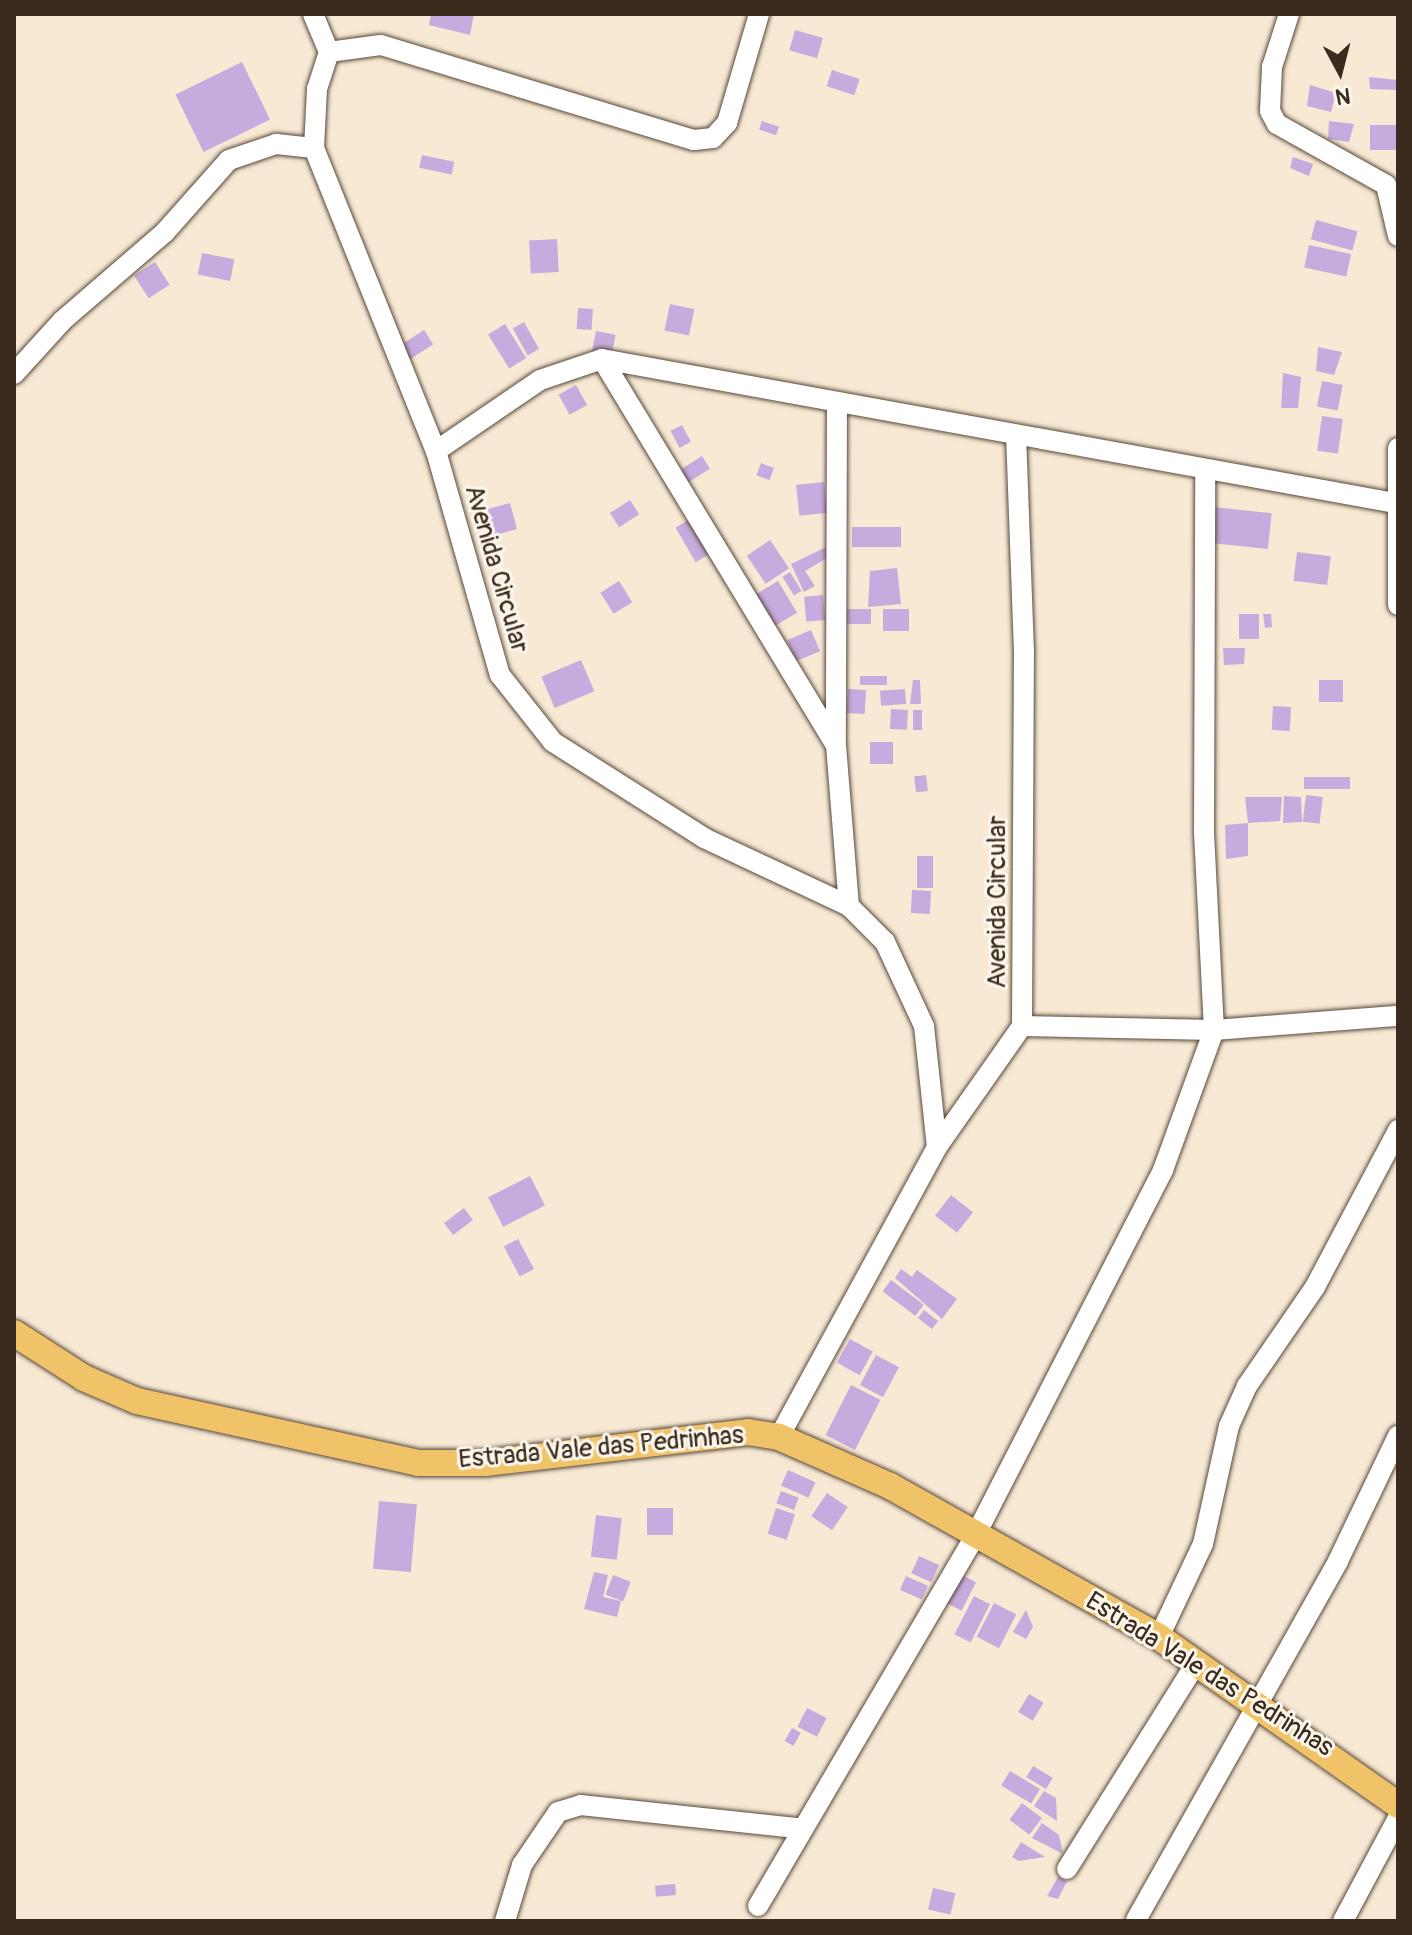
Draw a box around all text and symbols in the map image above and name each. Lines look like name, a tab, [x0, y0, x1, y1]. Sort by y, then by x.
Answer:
north arrow	[1300, 32, 1380, 112]
text: N	[1334, 81, 1352, 111]
street label: Avenida Circular	[457, 482, 535, 656]
street label: Avenida Circular	[982, 816, 1014, 988]
street label: Estrada Vale das Pedrinhas	[457, 1420, 745, 1476]
street label: Estrada Vale das Pedrinhas	[1079, 1586, 1339, 1764]

